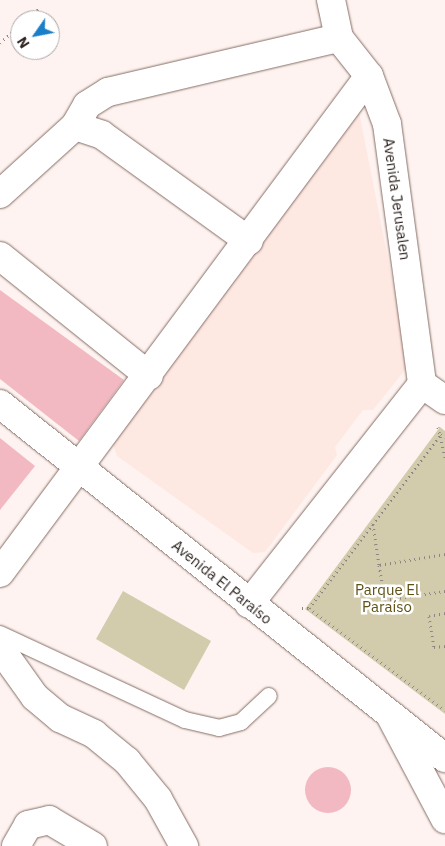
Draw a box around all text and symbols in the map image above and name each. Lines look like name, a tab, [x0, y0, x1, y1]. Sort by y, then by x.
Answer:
north arrow	[10, 10, 60, 60]
text: N	[13, 33, 34, 52]
street label: Avenida Jerusalen	[380, 137, 414, 261]
street label: Avenida El Paraíso	[168, 536, 276, 628]
park label: Parque El Paraíso	[355, 580, 419, 615]

